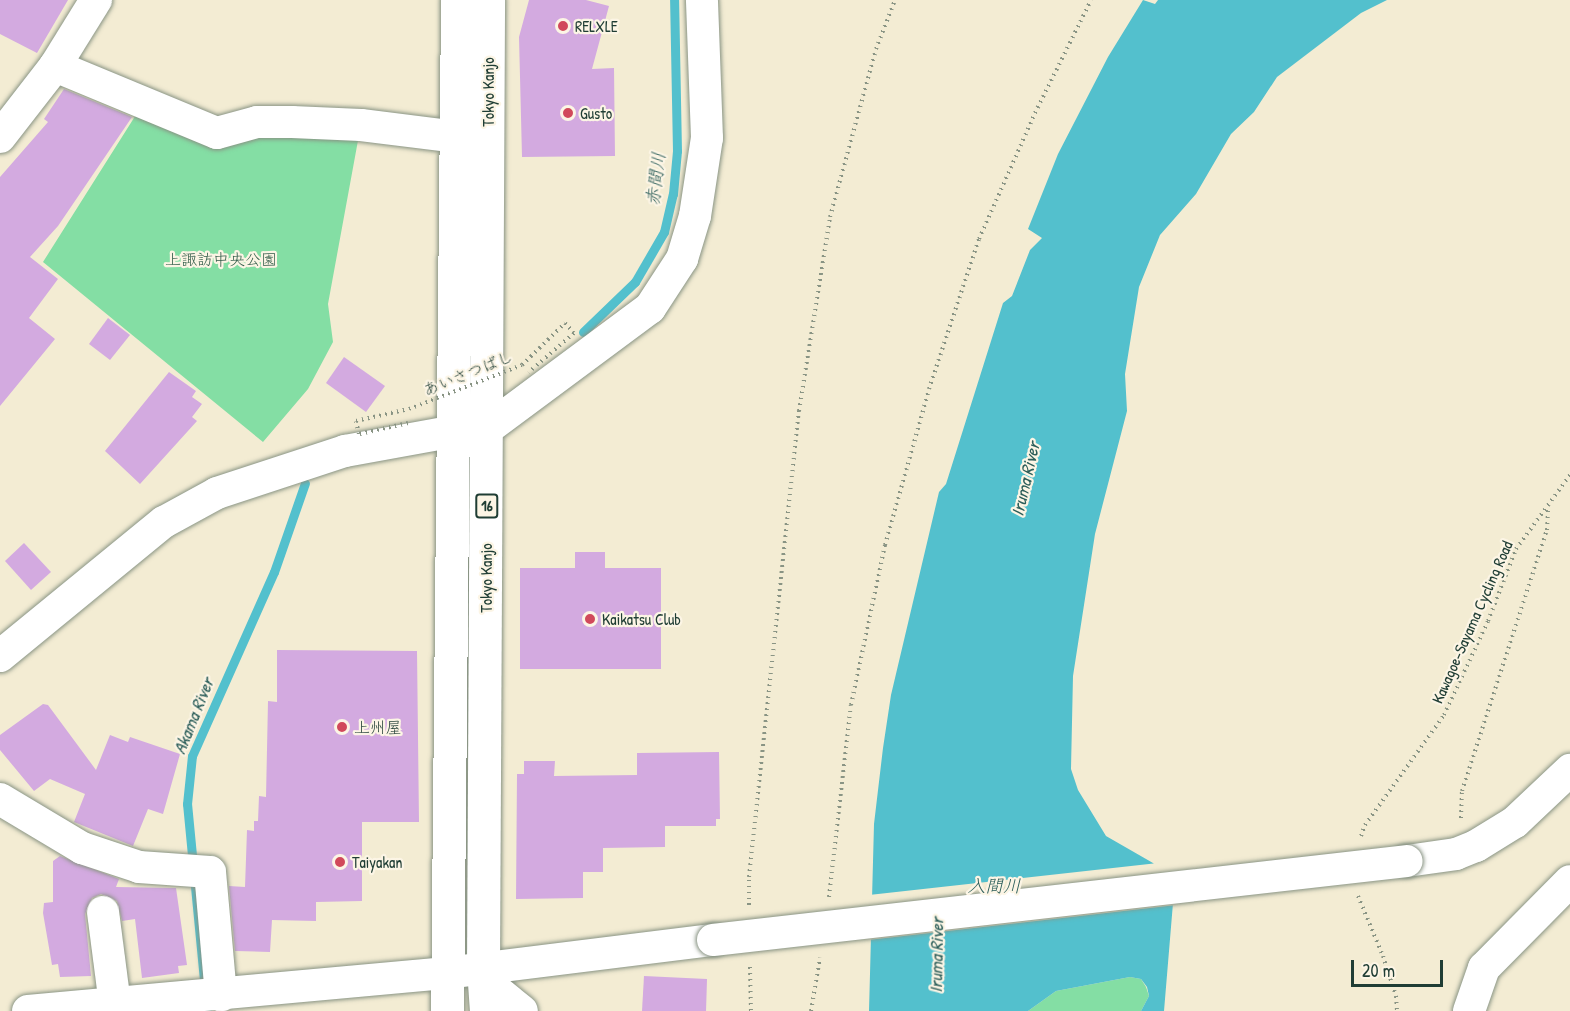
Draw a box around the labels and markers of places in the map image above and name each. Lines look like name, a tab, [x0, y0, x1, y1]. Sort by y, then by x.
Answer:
place label: RELXLE	[575, 16, 618, 36]
marker: RELXLE	[556, 19, 570, 33]
place label: Gusto	[580, 103, 612, 123]
marker: Gusto	[561, 106, 575, 120]
place label: Kaikatsu Club	[602, 609, 681, 629]
marker: Kaikatsu Club	[583, 612, 597, 626]
place label: 上州屋	[354, 717, 402, 737]
marker: 上州屋	[335, 720, 349, 734]
place label: Taiyakan	[352, 852, 403, 872]
marker: Taiyakan	[333, 855, 347, 869]

